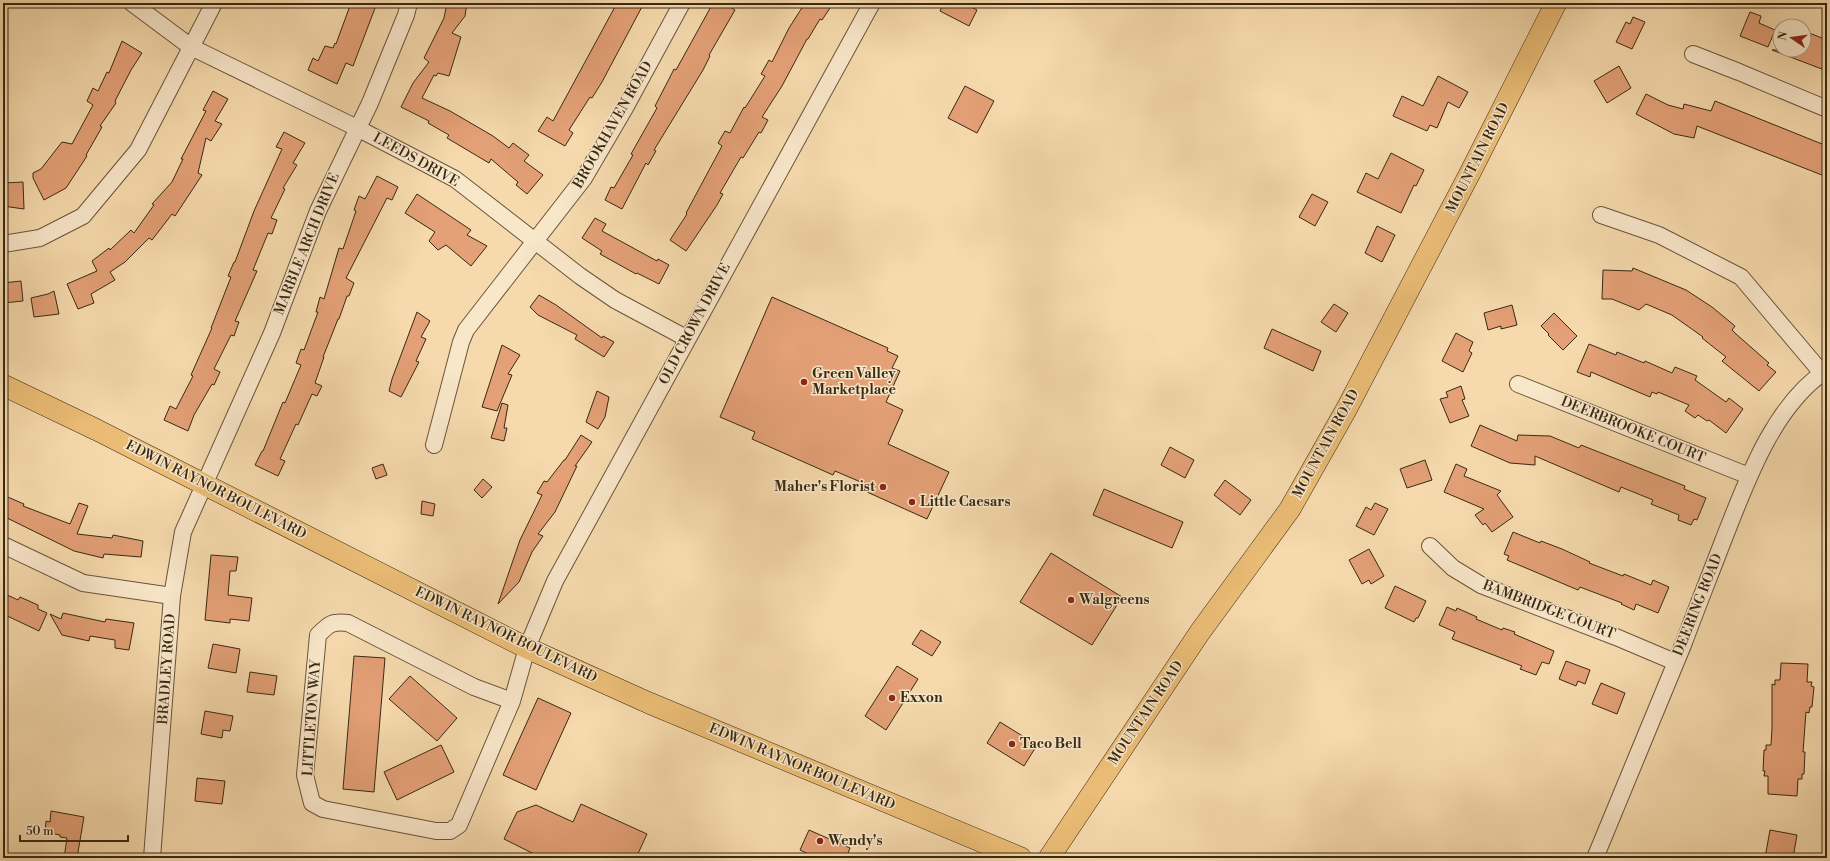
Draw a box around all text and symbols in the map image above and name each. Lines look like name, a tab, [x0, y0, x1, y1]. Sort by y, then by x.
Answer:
north arrow	[1772, 18, 1812, 58]
text: N	[1775, 30, 1791, 42]
street label: BROOKHAVEN ROAD	[569, 58, 657, 193]
street label: MOUNTAIN ROAD	[1442, 99, 1514, 216]
street label: LEEDS DRIVE	[370, 129, 462, 191]
street label: MARBLE ARCH DRIVE	[270, 170, 344, 318]
street label: OLD CROWN DRIVE	[655, 260, 735, 388]
place label: Green Valley Marketplace	[812, 365, 897, 399]
marker: Green Valley Marketplace	[799, 377, 809, 387]
street label: MOUNTAIN ROAD	[1289, 386, 1364, 502]
street label: DEERBROOKE COURT	[1558, 393, 1708, 467]
street label: EDWIN RAYNOR BOULEVARD	[123, 436, 310, 544]
place label: Maher's Florist	[774, 478, 876, 496]
marker: Maher's Florist	[878, 482, 888, 492]
place label: Little Caesars	[920, 493, 1010, 511]
marker: Little Caesars	[907, 497, 917, 507]
street label: DEERING ROAD	[1669, 551, 1727, 659]
street label: BAMBRIDGE COURT	[1479, 576, 1618, 644]
street label: EDWIN RAYNOR BOULEVARD	[412, 583, 600, 687]
place label: Walgreens	[1078, 591, 1149, 609]
marker: Walgreens	[1066, 595, 1076, 605]
street label: BRADLEY ROAD	[154, 613, 180, 726]
street label: MOUNTAIN ROAD	[1104, 657, 1188, 769]
street label: LITTLETON WAY	[299, 658, 325, 777]
place label: Exxon	[900, 689, 943, 707]
marker: Exxon	[887, 693, 897, 703]
street label: EDWIN RAYNOR BOULEVARD	[706, 720, 898, 815]
place label: Taco Bell	[1020, 735, 1082, 753]
marker: Taco Bell	[1007, 739, 1017, 749]
scale bar	[20, 817, 128, 843]
text: 50 m	[26, 824, 54, 839]
place label: Wendy's	[827, 832, 882, 850]
marker: Wendy's	[815, 836, 825, 846]

